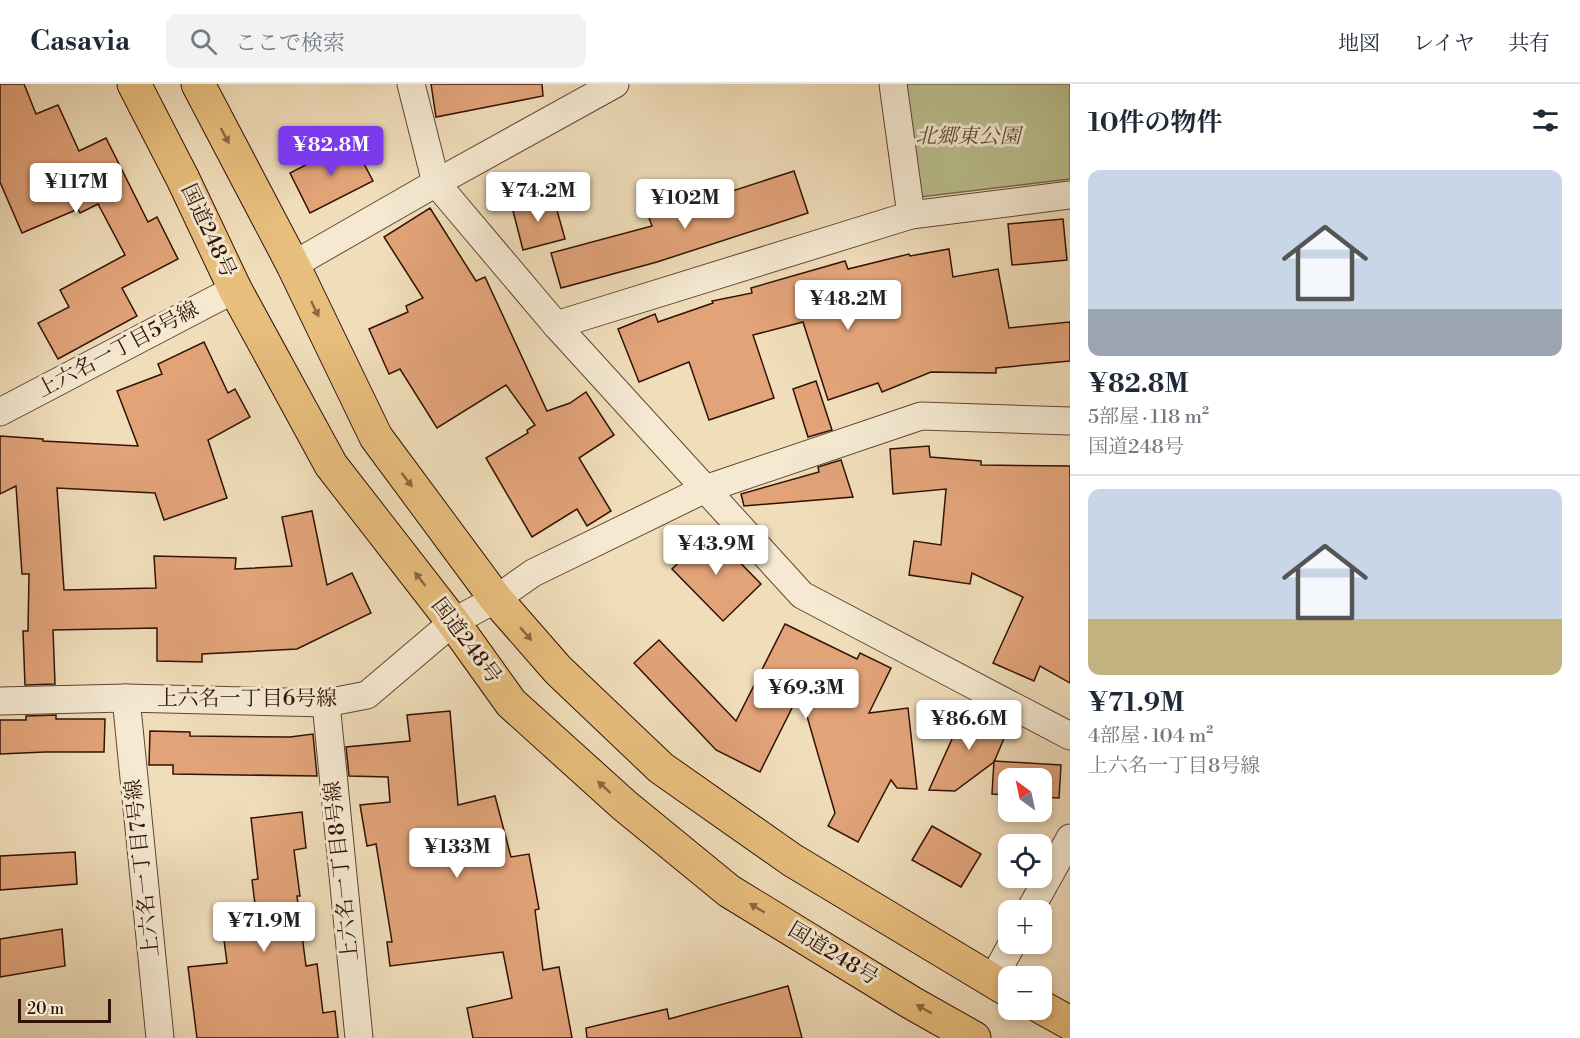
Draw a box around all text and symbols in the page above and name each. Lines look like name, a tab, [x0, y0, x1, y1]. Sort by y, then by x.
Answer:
search box	[166, 14, 586, 68]
text: Casavia	[30, 24, 130, 59]
icon: search	[187, 25, 220, 58]
text: ここで検索	[235, 30, 345, 57]
text: 地図	[1338, 31, 1380, 57]
text: レイヤ	[1413, 31, 1475, 57]
text: 共有	[1508, 31, 1550, 57]
icon: filters	[1529, 104, 1562, 137]
text: 10件の物件	[1088, 107, 1223, 139]
park label: 北郷東公園	[916, 124, 1023, 150]
pin: ¥82.8M	[282, 126, 380, 177]
one-way arrow	[221, 127, 230, 144]
text: ¥82.8M	[292, 133, 370, 158]
pin: ¥117M	[34, 163, 118, 214]
text: ¥117M	[44, 170, 108, 195]
pin: ¥74.2M	[489, 172, 587, 223]
text: ¥74.2M	[500, 179, 576, 204]
pin: ¥102M	[643, 179, 727, 230]
street label: 国道248号	[175, 180, 241, 282]
text: ¥102M	[650, 186, 720, 211]
icon: home	[1271, 209, 1379, 317]
pin: ¥48.2M	[799, 280, 897, 331]
text: ¥48.2M	[809, 287, 887, 312]
street label: 上六名一丁目5号線	[33, 296, 203, 404]
one-way arrow	[310, 301, 319, 318]
text: ¥82.8M	[1088, 368, 1189, 400]
text: 5部屋 · 118 m²	[1088, 405, 1209, 430]
text: 国道248号	[1088, 435, 1184, 460]
one-way arrow	[401, 472, 413, 487]
pin: ¥43.9M	[667, 525, 765, 576]
icon: home	[1271, 528, 1379, 636]
text: ¥43.9M	[677, 532, 755, 557]
one-way arrow	[414, 572, 426, 587]
street label: 国道248号	[425, 593, 507, 689]
one-way arrow	[520, 626, 533, 642]
pin: ¥69.3M	[757, 669, 855, 720]
text: ¥69.3M	[768, 676, 844, 701]
street label: 上六名一丁目6号線	[157, 686, 337, 712]
text: ¥71.9M	[1088, 687, 1184, 719]
pin: ¥86.6M	[920, 700, 1018, 751]
text: ¥86.6M	[930, 707, 1008, 732]
text: 4部屋 · 104 m²	[1088, 724, 1213, 749]
text: 上六名一丁目8号線	[1088, 754, 1260, 779]
north arrow	[998, 768, 1052, 822]
map controls	[998, 768, 1052, 1020]
street label: 上六名一丁目7号線	[121, 778, 165, 958]
street label: 上六名一丁目8号線	[320, 780, 364, 962]
one-way arrow	[597, 780, 612, 794]
pin: ¥133M	[415, 828, 499, 879]
button: locate	[998, 834, 1052, 888]
text: ¥133M	[423, 835, 491, 860]
button: +	[998, 900, 1052, 954]
pin: ¥71.9M	[215, 902, 313, 953]
one-way arrow	[748, 903, 765, 913]
text: ¥71.9M	[227, 909, 301, 934]
street label: 国道248号	[783, 917, 883, 991]
button: −	[998, 966, 1052, 1020]
scale bar	[18, 996, 111, 1024]
text: 20 m	[27, 999, 64, 1019]
one-way arrow	[915, 1004, 932, 1014]

